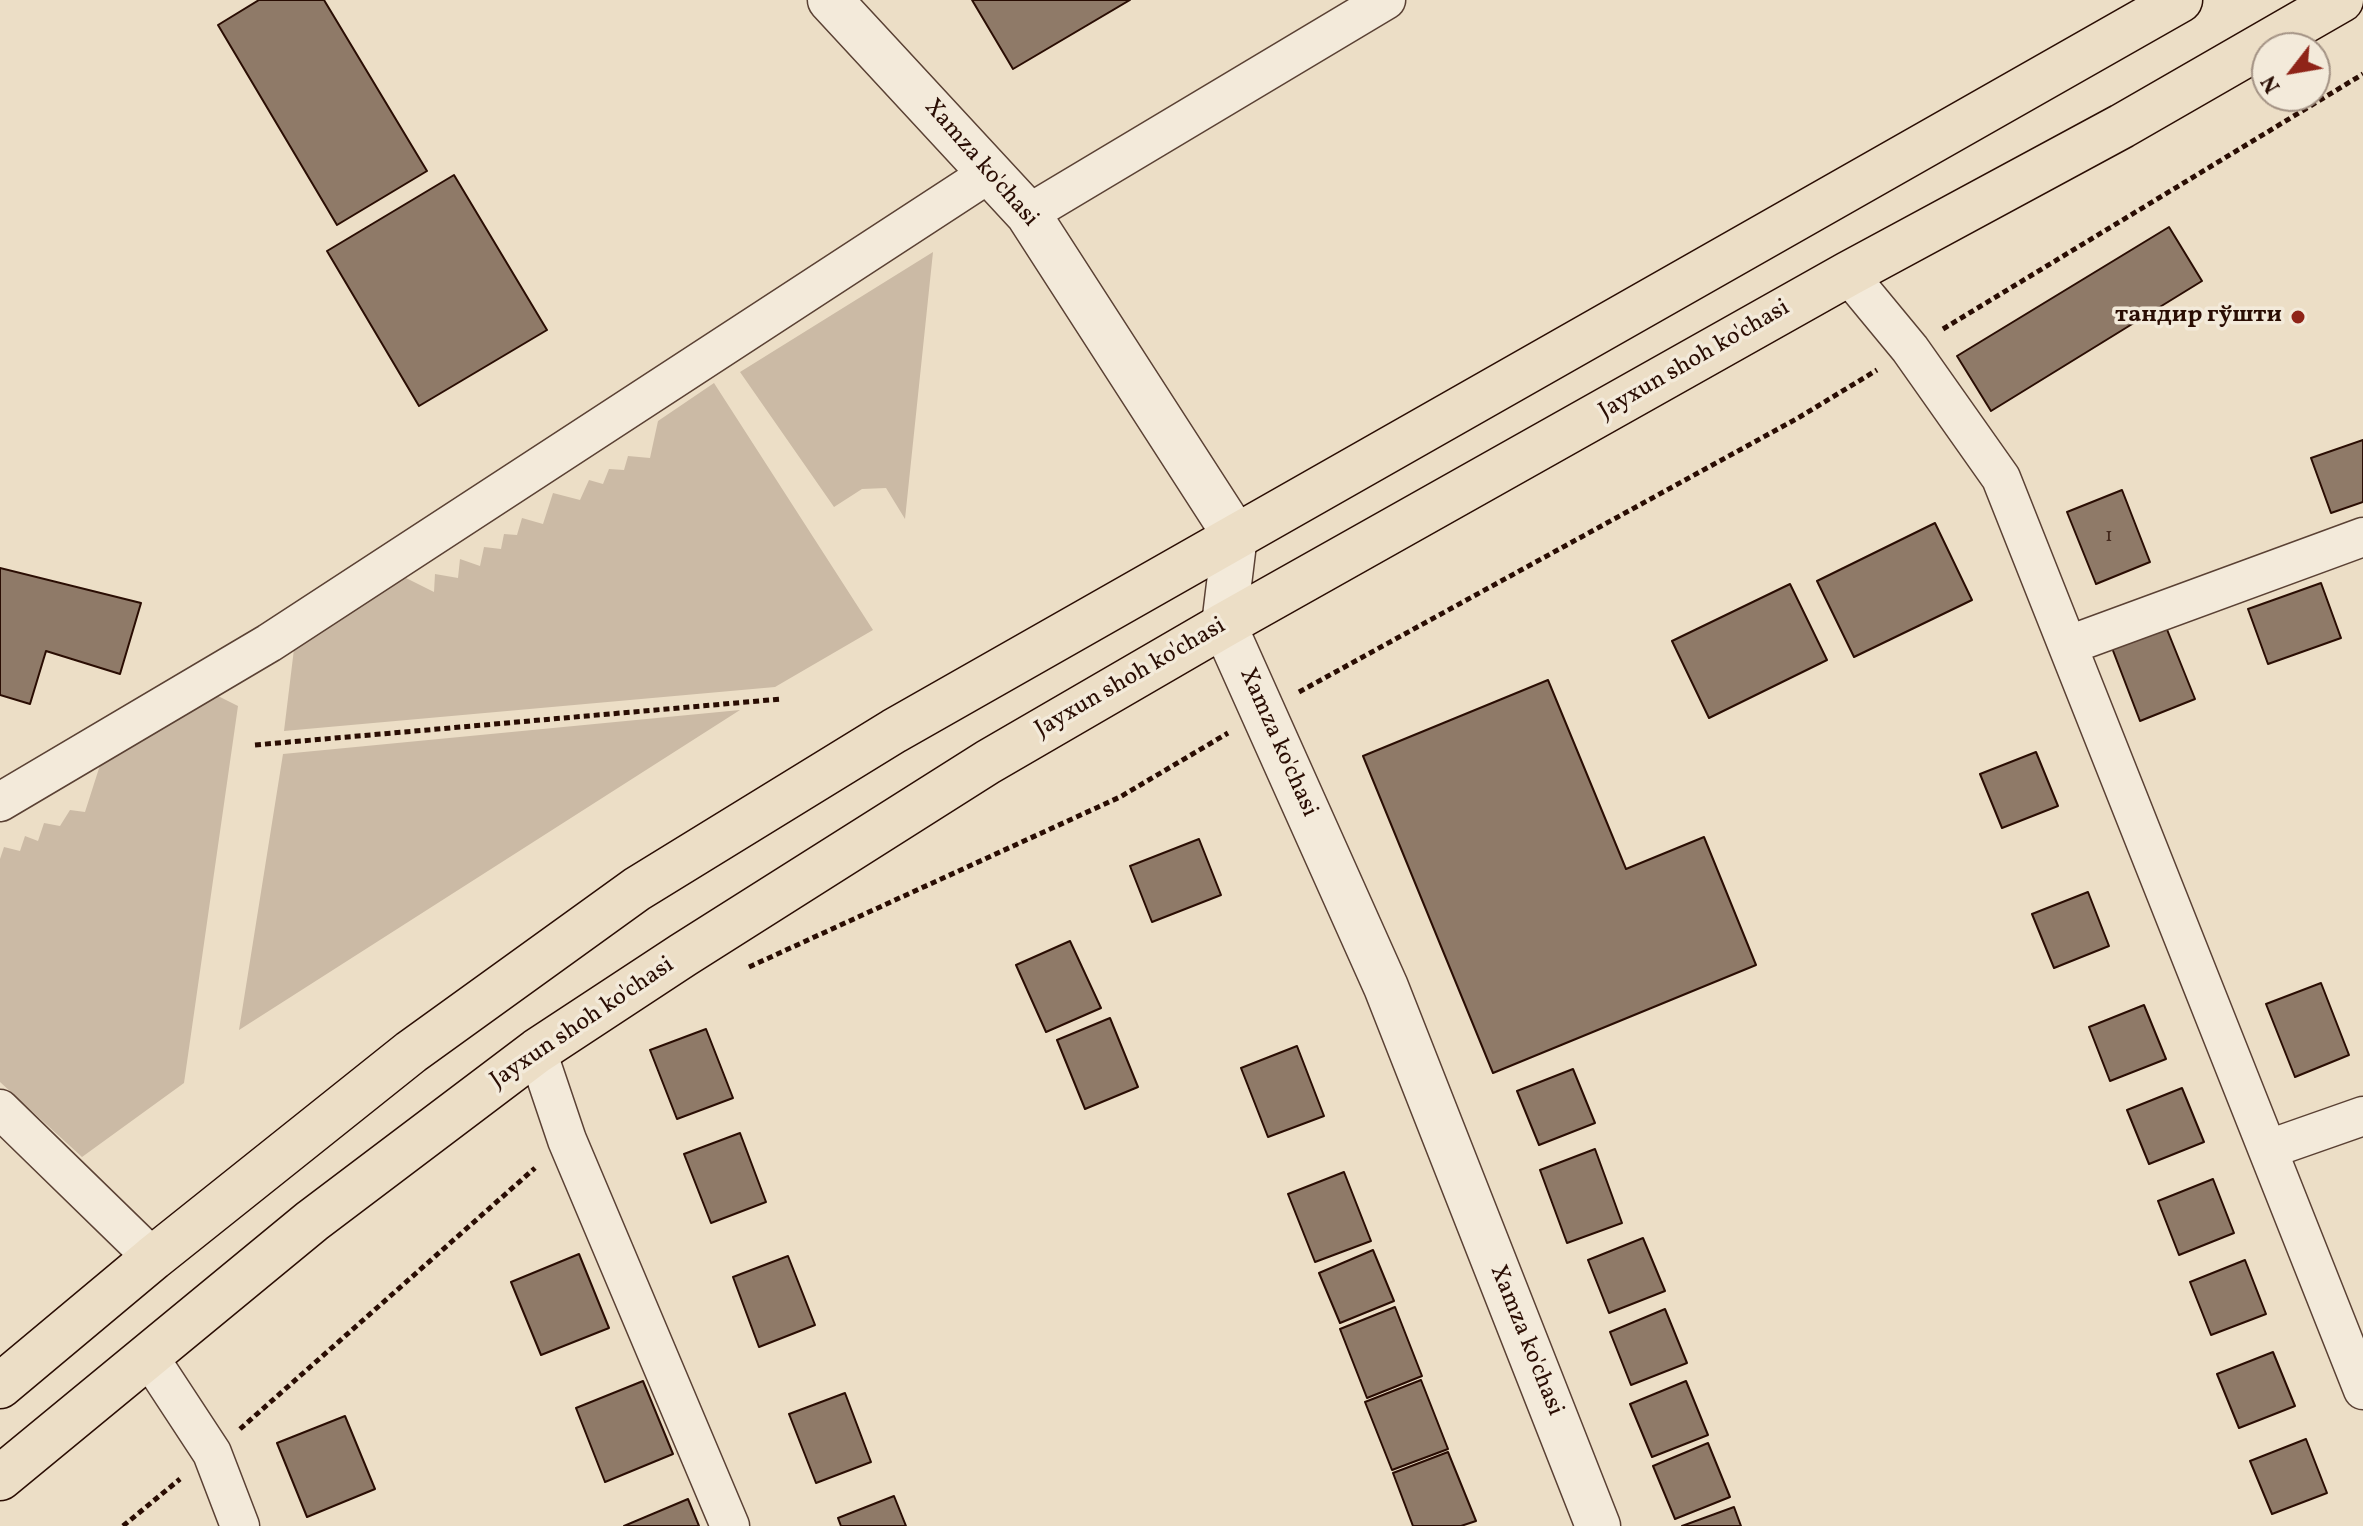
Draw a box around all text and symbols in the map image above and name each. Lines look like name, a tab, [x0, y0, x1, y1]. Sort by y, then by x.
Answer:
north arrow	[2251, 32, 2331, 112]
text: N	[2254, 69, 2289, 98]
street label: Xamza ko'chasi	[917, 94, 1043, 234]
street label: Jayxun shoh ko'chasi	[1595, 295, 1795, 427]
place label: тандир гўшти	[2115, 303, 2282, 331]
marker: тандир гўшти	[2289, 308, 2307, 326]
house number: 1	[2105, 525, 2113, 549]
street label: Jayxun shoh ko'chasi	[1031, 613, 1231, 745]
street label: Xamza ko'chasi	[1231, 664, 1323, 822]
street label: Jayxun shoh ko'chasi	[486, 952, 680, 1096]
street label: Xamza ko'chasi	[1482, 1261, 1568, 1421]

